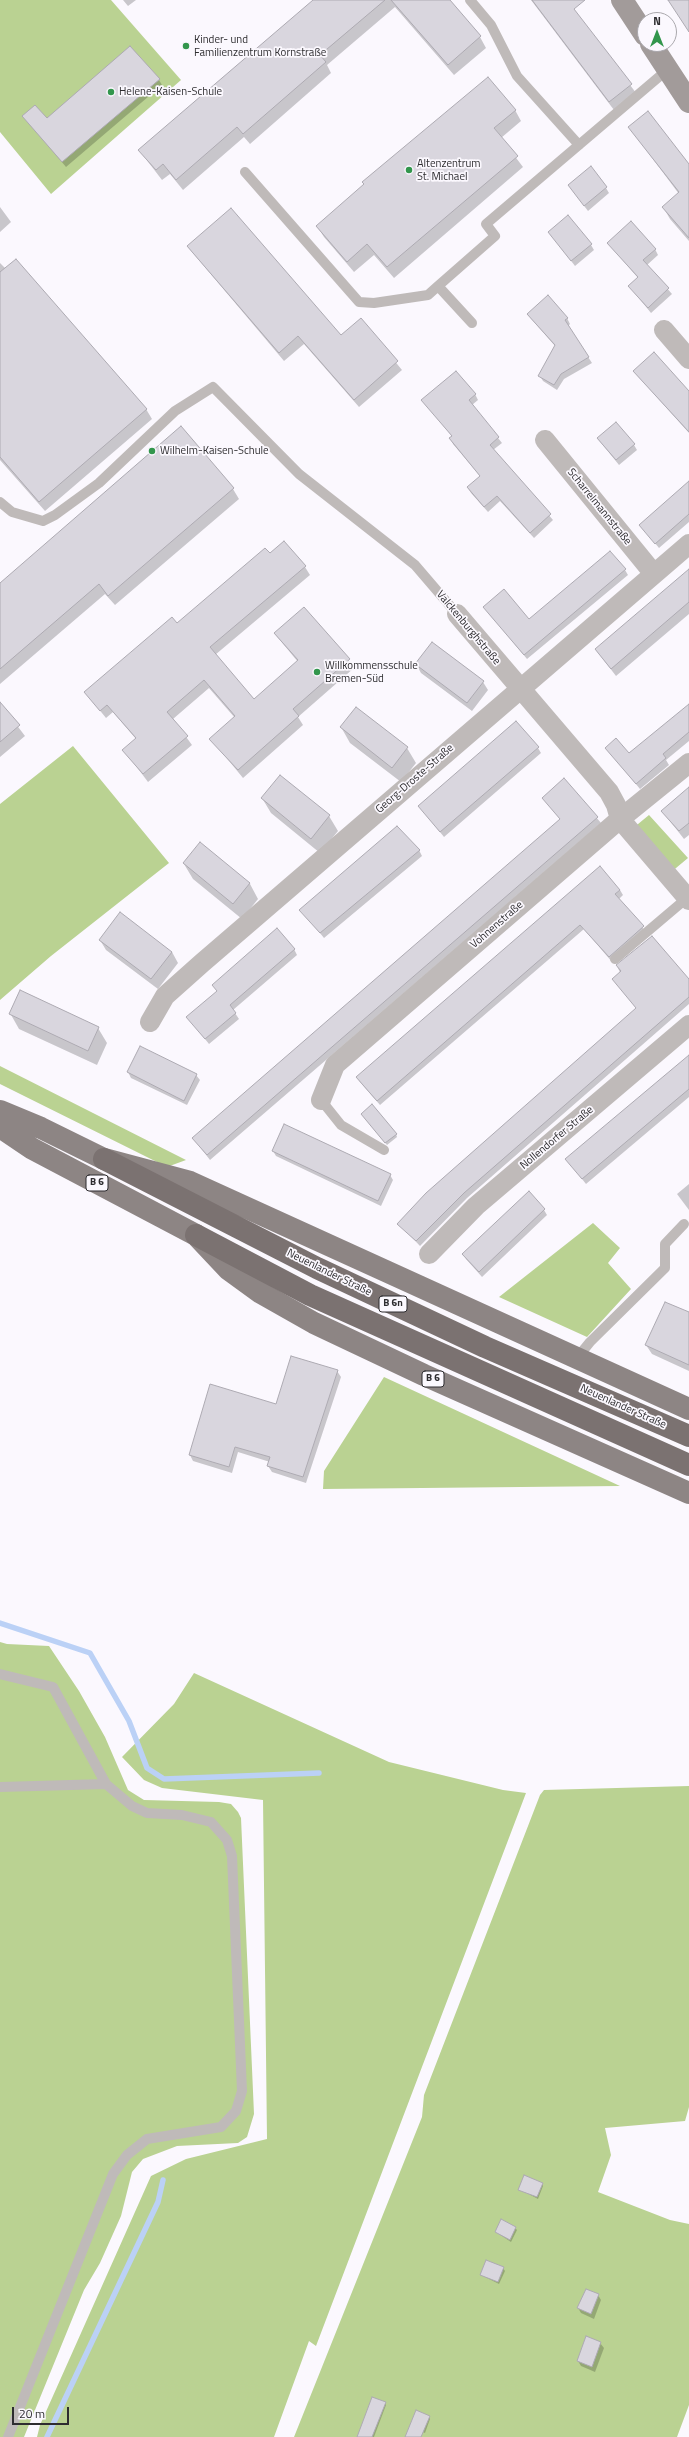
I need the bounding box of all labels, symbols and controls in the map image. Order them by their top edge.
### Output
north arrow [637,12,677,52]
text: N [653,13,661,29]
place label: Kinder- und Familienzentrum Kornstraße [194,33,326,59]
marker: Kinder- und Familienzentrum Kornstraße [181,41,191,51]
place label: Helene-Kaisen-Schule [119,85,222,99]
marker: Helene-Kaisen-Schule [106,87,116,97]
place label: Altenzentrum St. Michael [417,157,481,183]
marker: Altenzentrum St. Michael [404,165,414,175]
place label: Wilhelm-Kaisen-Schule [160,444,269,458]
marker: Wilhelm-Kaisen-Schule [147,446,157,456]
street label: Scharrelmannstraße [564,466,634,548]
street label: Valckenburghstraße [433,588,503,668]
place label: Willkommensschule Bremen-Süd [325,659,418,685]
marker: Willkommensschule Bremen-Süd [312,667,322,677]
street label: Georg-Droste-Straße [373,742,457,816]
street label: Vohnenstraße [468,899,526,951]
street label: Nollendorfer Straße [518,1104,596,1172]
road number: B 6 [86,1175,108,1191]
street label: Neuenlander Straße [284,1247,374,1299]
road number: B 6n [379,1296,407,1312]
road number: B 6 [422,1371,444,1387]
street label: Neuenlander Straße [578,1382,668,1432]
scale bar [14,2399,71,2425]
text: 20 m [19,2404,45,2423]

